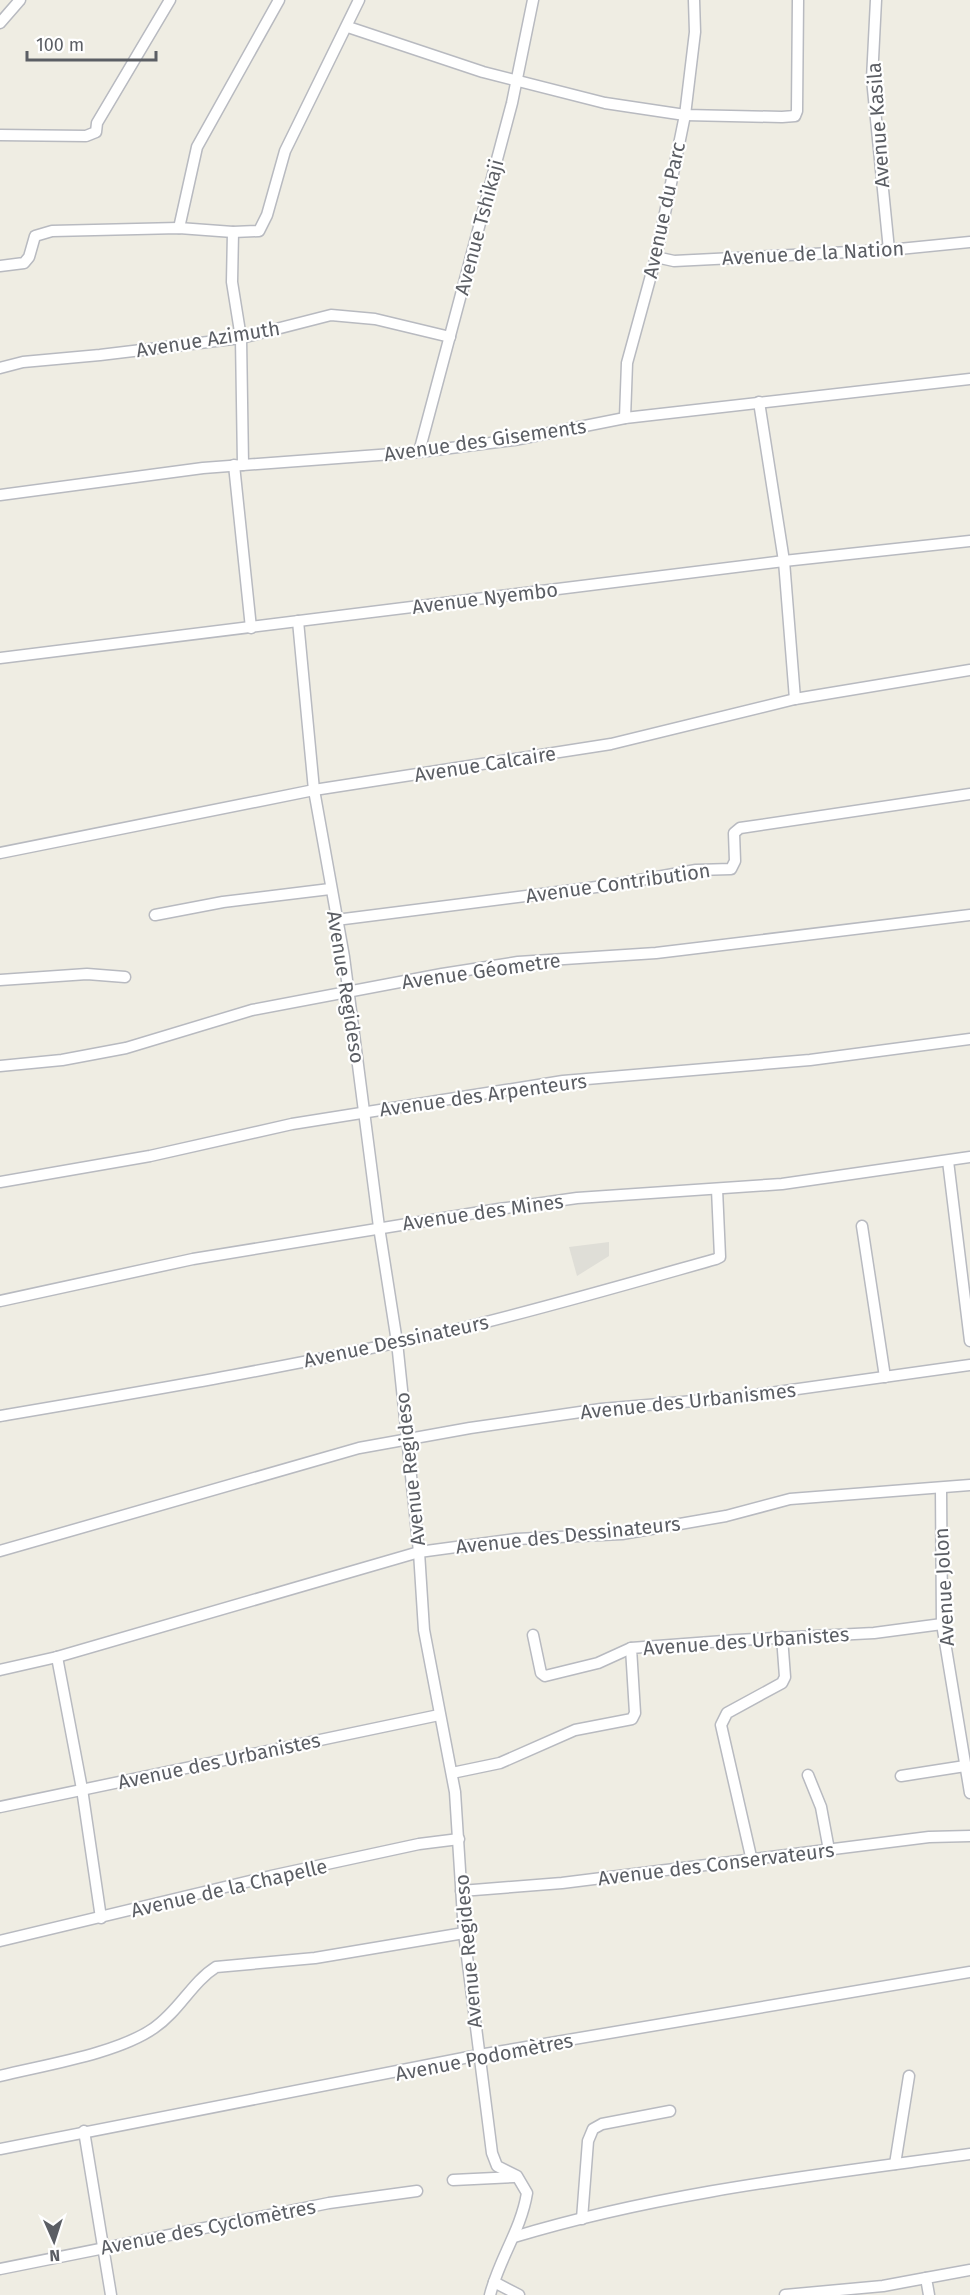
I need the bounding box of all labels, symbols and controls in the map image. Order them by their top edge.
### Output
scale bar [27,24,156,62]
text: 100 m [36,34,84,56]
street label: Avenue Kasila [862,62,894,188]
street label: Avenue du Parc [638,140,690,280]
street label: Avenue Tshikaji [449,156,509,298]
street label: Avenue de la Nation [721,236,905,270]
street label: Avenue Azimuth [134,316,282,362]
street label: Avenue des Gisements [382,414,588,466]
street label: Avenue Nyembo [411,577,559,619]
street label: Avenue Calcaire [412,741,558,787]
street label: Avenue Contribution [524,858,712,908]
street label: Avenue Regideso [322,909,370,1065]
street label: Avenue Géometre [400,948,562,994]
street label: Avenue des Arpenteurs [378,1069,588,1121]
street label: Avenue des Mines [401,1189,565,1235]
street label: Avenue Dessinateurs [301,1310,491,1372]
street label: Avenue des Urbanismes [579,1378,797,1424]
street label: Avenue Regideso [390,1391,430,1547]
street label: Avenue des Dessinateurs [454,1511,682,1559]
street label: Avenue Jolon [929,1527,959,1647]
street label: Avenue des Urbanistes [642,1622,850,1660]
street label: Avenue des Urbanistes [115,1728,323,1794]
street label: Avenue des Conservateurs [596,1838,836,1890]
street label: Avenue de la Chapelle [129,1854,329,1922]
street label: Avenue Regideso [449,1873,487,2029]
street label: Avenue Podomètres [393,2028,575,2086]
street label: Avenue des Cyclomètres [98,2194,318,2260]
north arrow [24,2211,84,2271]
text: N [49,2246,61,2265]

